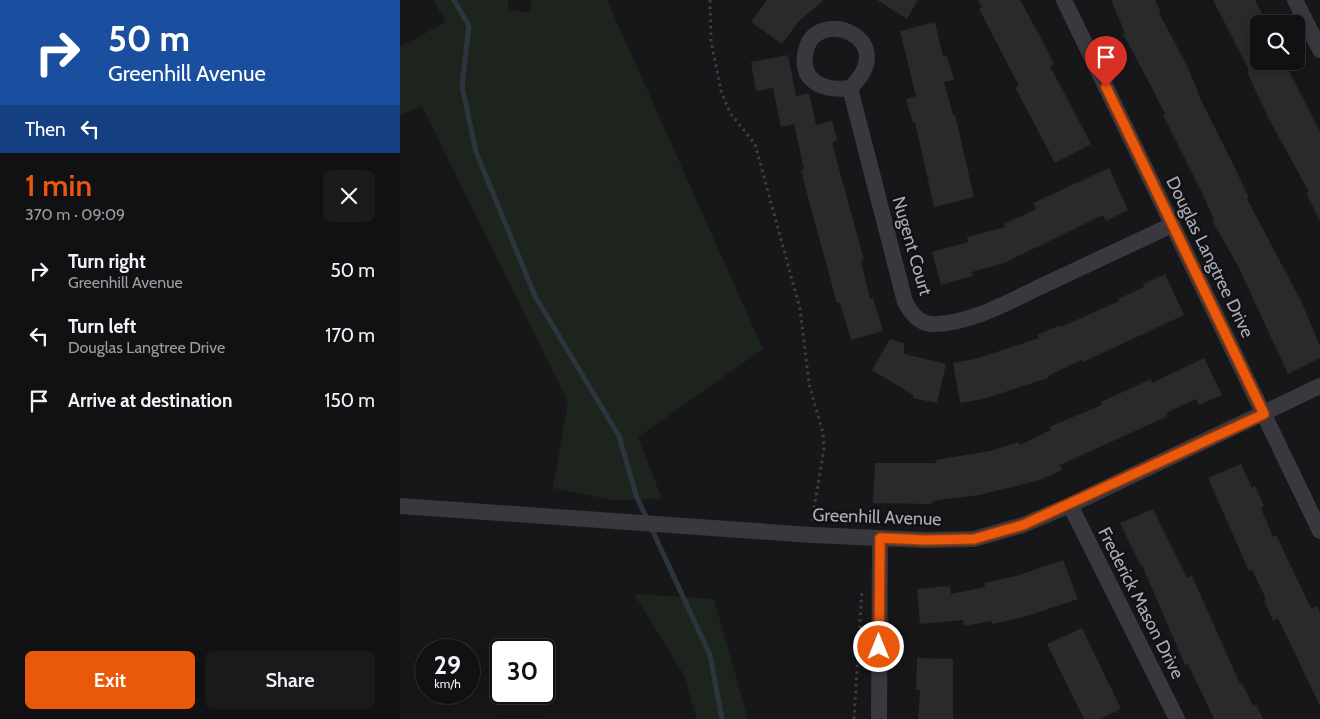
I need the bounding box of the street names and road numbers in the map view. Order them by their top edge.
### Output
street label: Douglas Langtree Drive [1161,173,1259,341]
street label: Nugent Court [887,194,937,298]
street label: Greenhill Avenue [812,504,942,530]
street label: Frederick Mason Drive [1093,523,1189,683]

